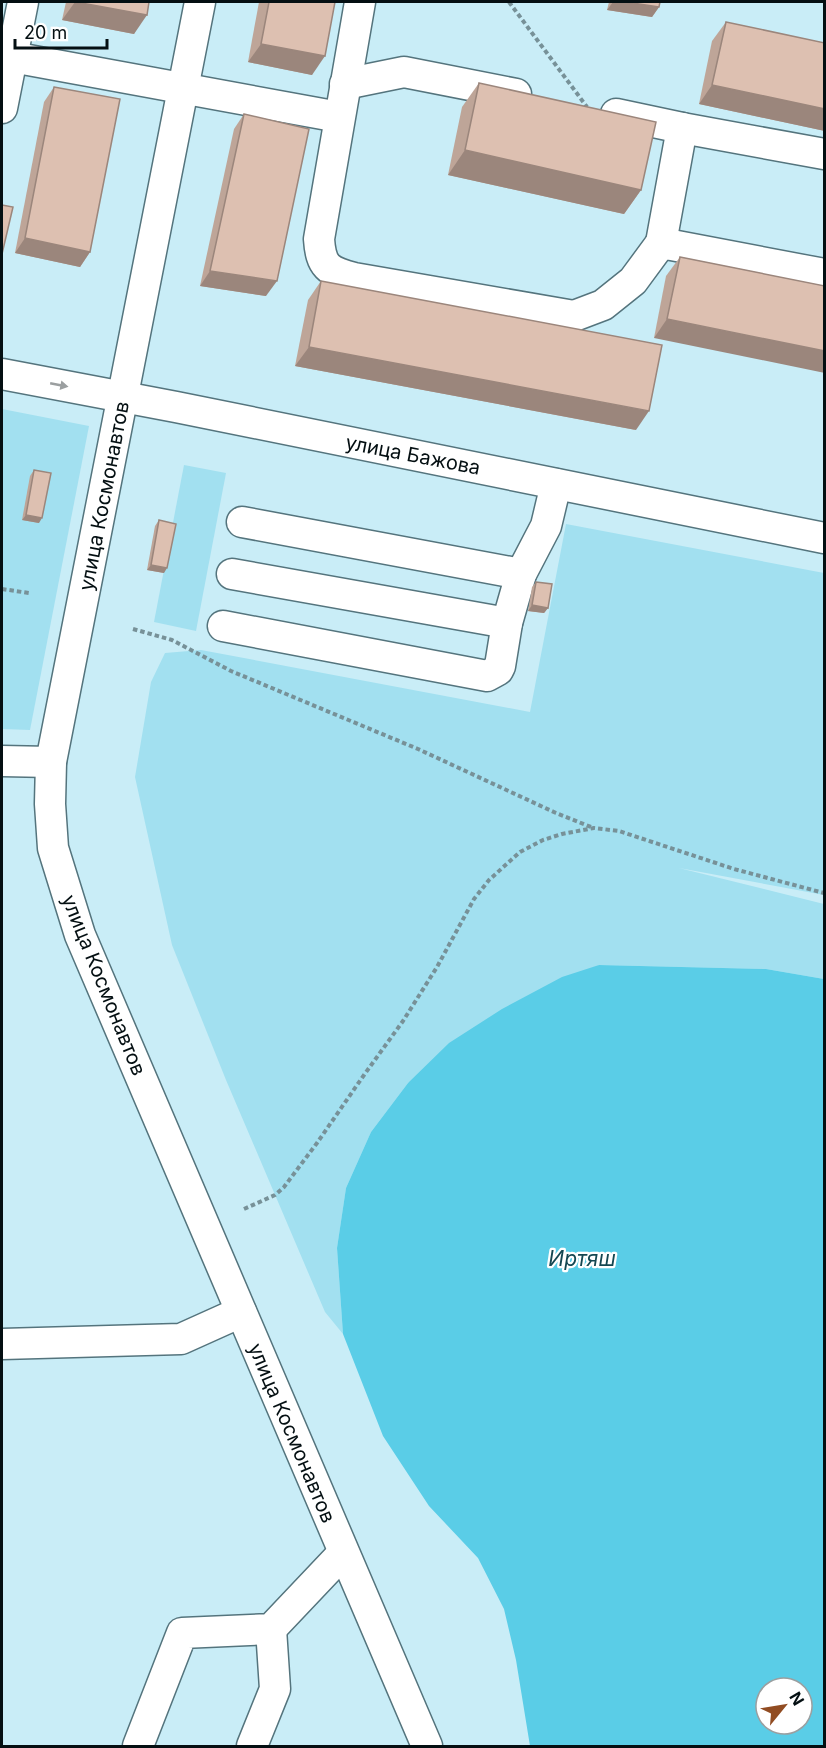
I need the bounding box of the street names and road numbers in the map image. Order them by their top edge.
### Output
street label: улица Космонавтов [74,399,134,593]
street label: улица Бажова [344,430,482,480]
street label: улица Космонавтов [57,891,151,1079]
street label: улица Космонавтов [243,1340,341,1526]

